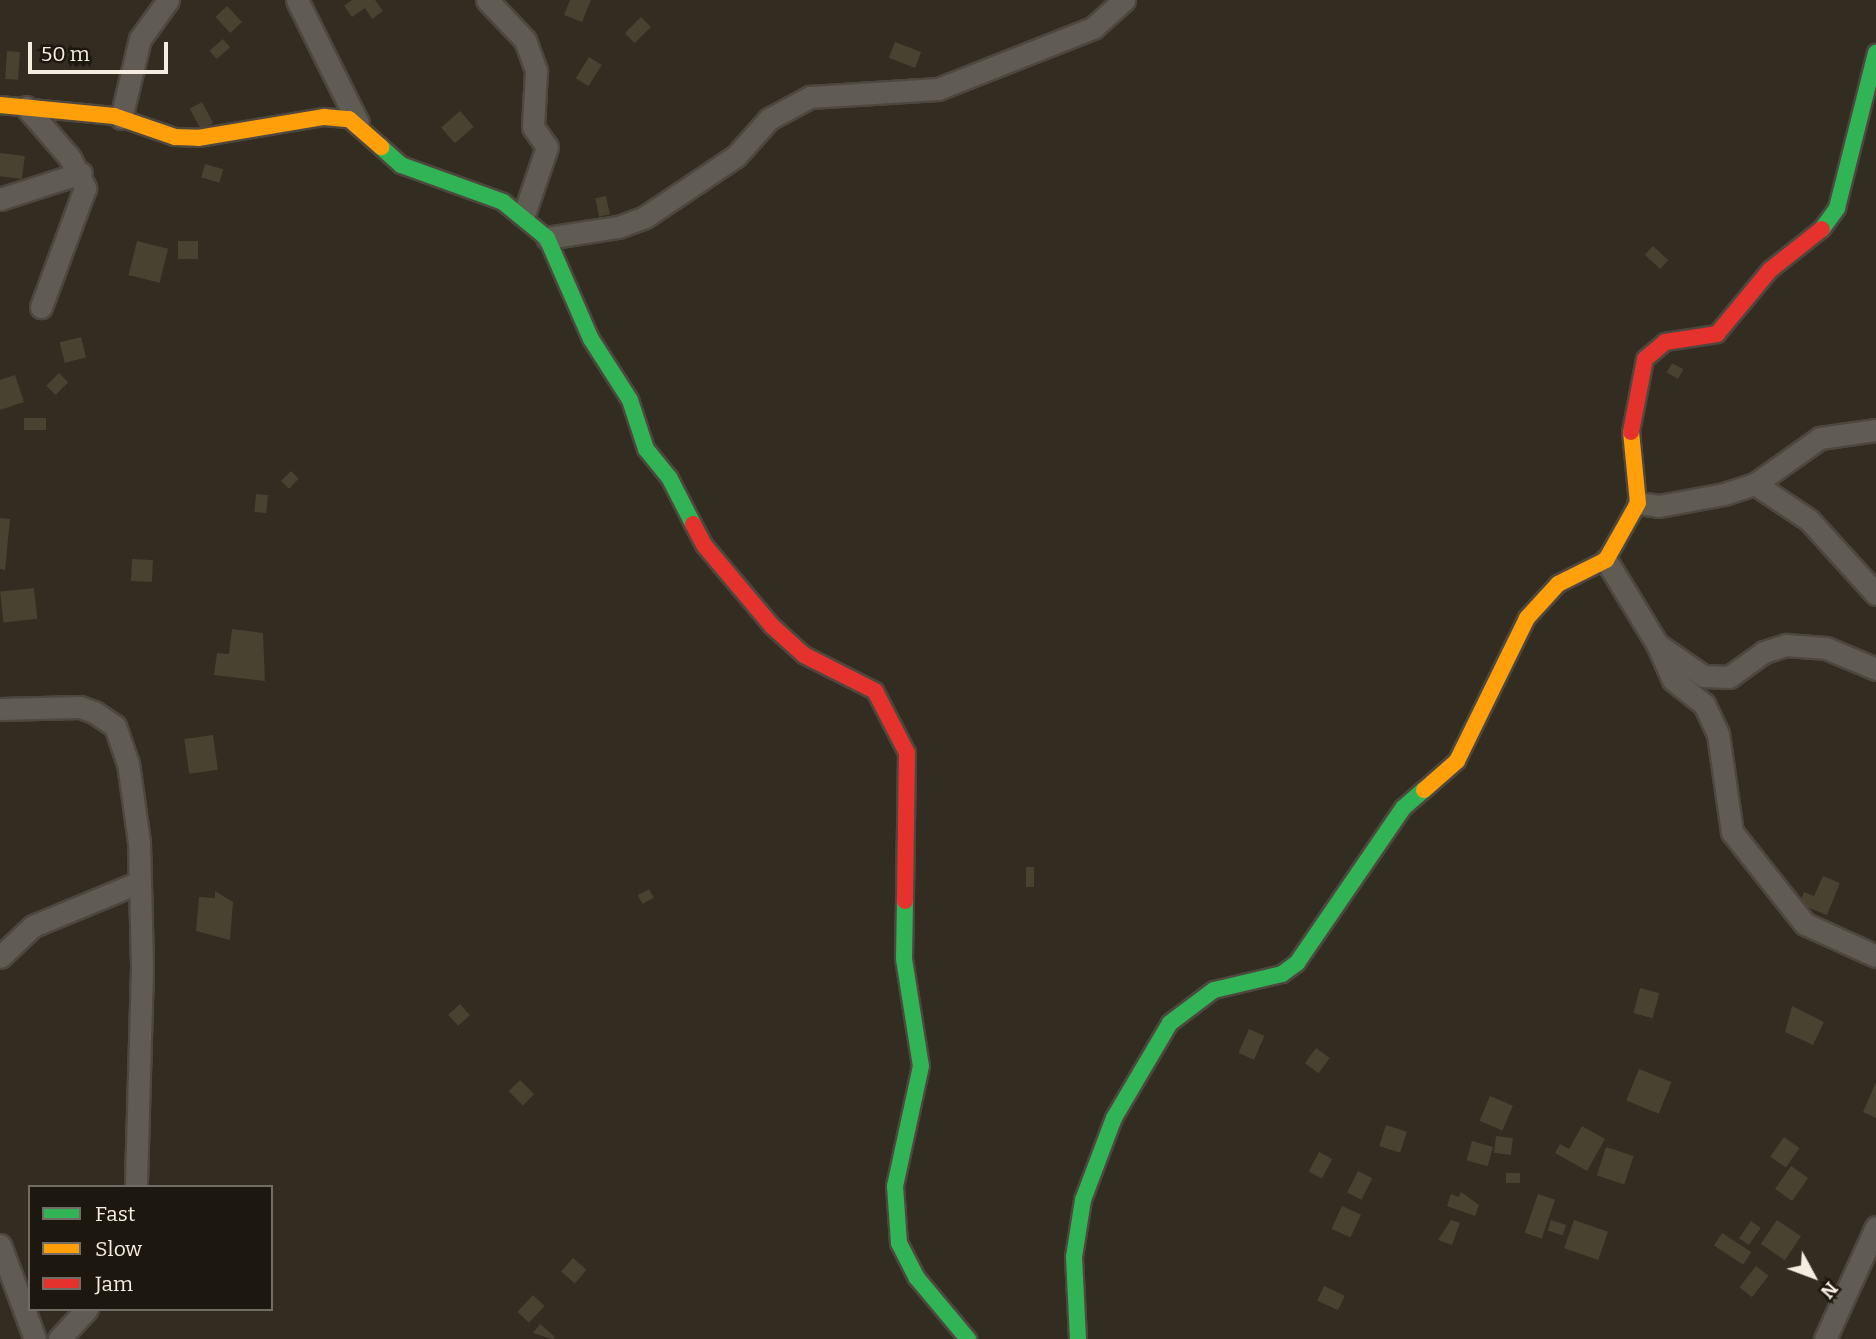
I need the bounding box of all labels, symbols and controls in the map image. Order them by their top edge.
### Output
scale bar [32,28,172,72]
text: 50 m [41,41,90,67]
legend [28,1185,273,1311]
text: Fast [95,1201,135,1227]
text: Slow [95,1236,142,1262]
north arrow [1778,1241,1848,1311]
text: Jam [95,1271,133,1297]
text: N [1816,1277,1843,1303]

